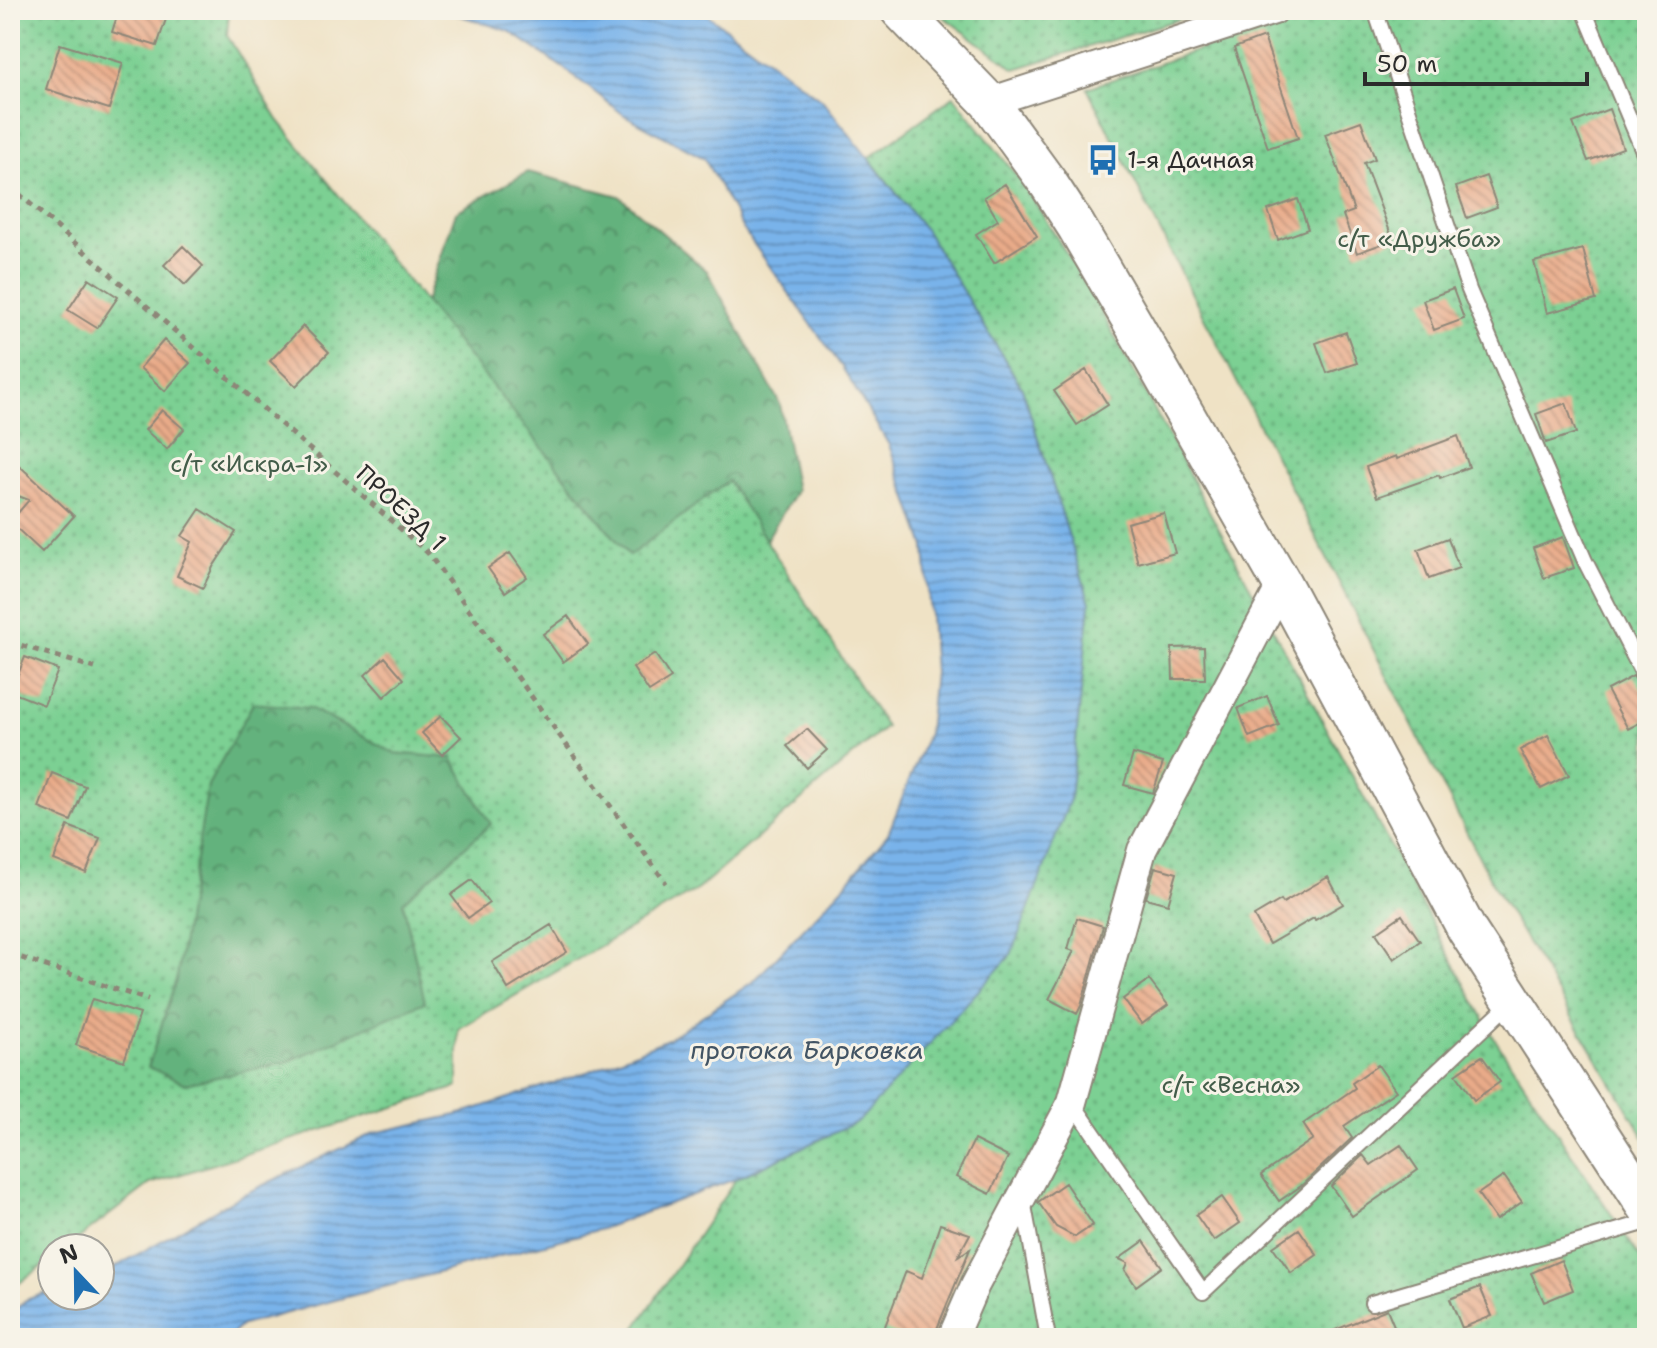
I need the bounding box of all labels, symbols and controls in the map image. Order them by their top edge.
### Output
scale bar [1365,36,1587,86]
text: 50 m [1377,48,1437,80]
bus stop icon: 1-я Дачная [1086,143,1120,177]
place label: 1-я Дачная [1127,144,1255,176]
park label: с/т «Дружба» [1337,223,1501,255]
park label: с/т «Искра-1» [170,448,328,480]
street label: ПРОЕЗД 1 [349,458,453,558]
water label: протока Барковка [690,1032,924,1067]
park label: с/т «Весна» [1162,1069,1300,1101]
north arrow [36,1232,116,1312]
text: N [55,1237,82,1271]

